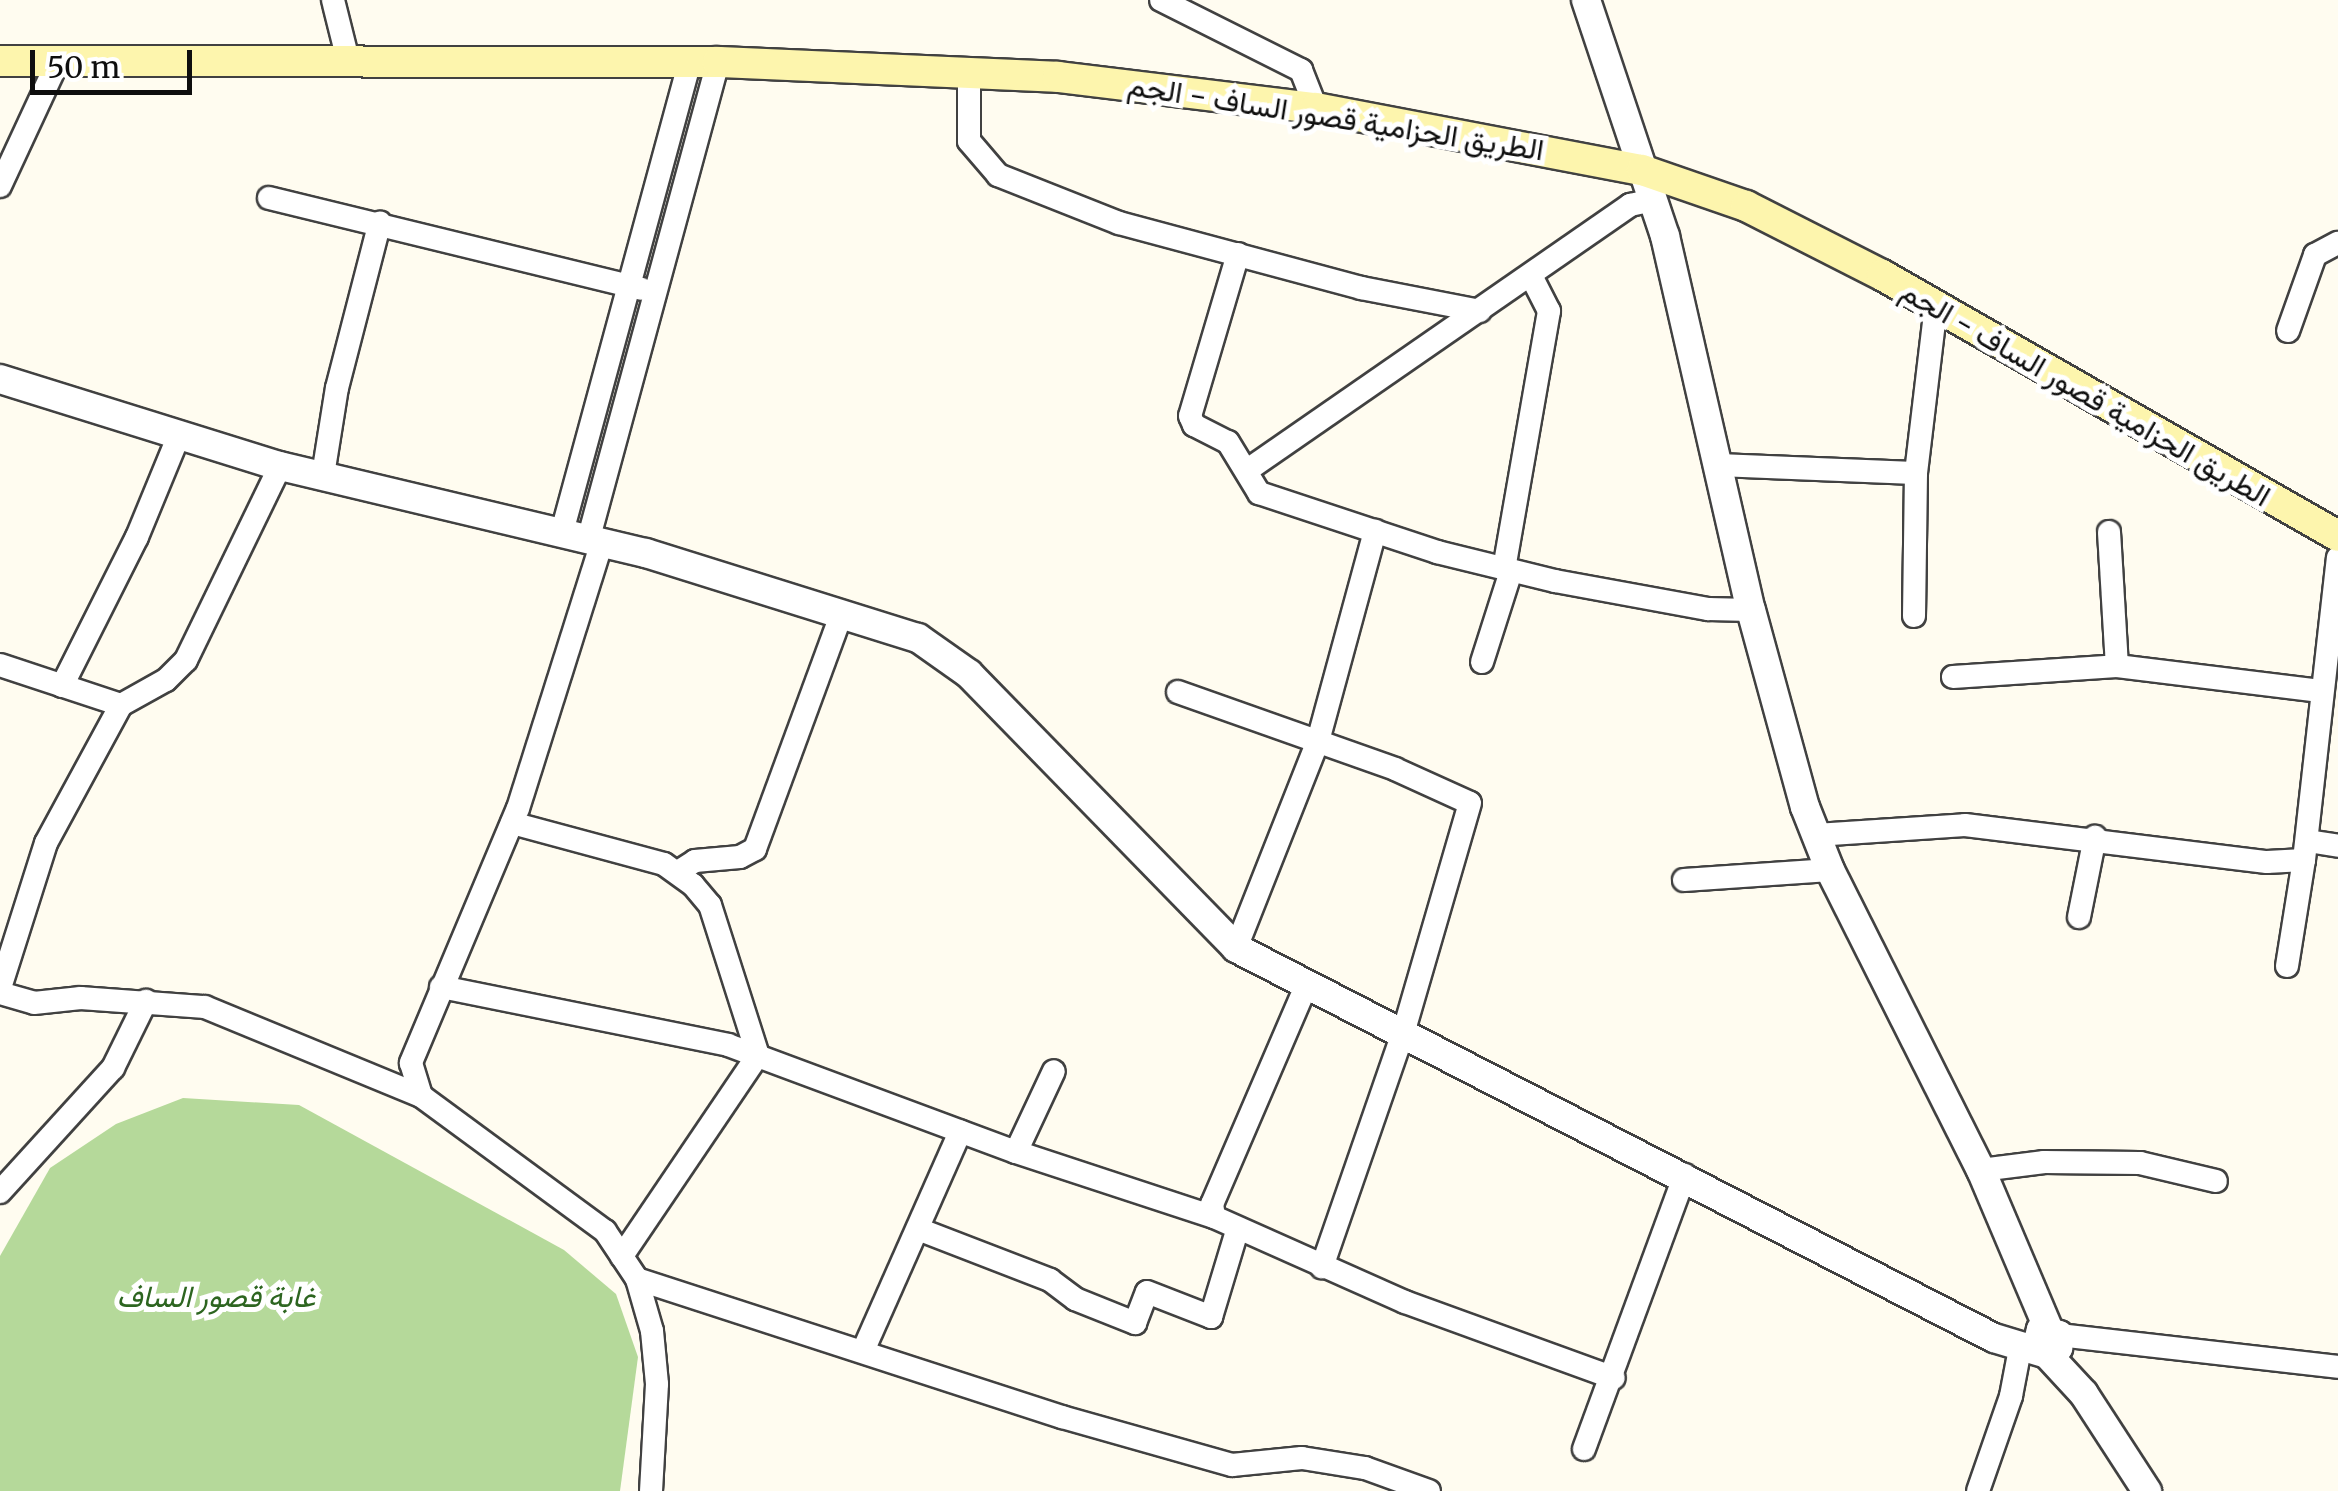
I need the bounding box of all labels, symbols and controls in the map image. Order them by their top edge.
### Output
scale bar [35,30,198,92]
text: 50 m [47,48,120,86]
street label: الطريق الحزامية قصور الساف - الجم [1125,66,1547,168]
street label: الطريق الحزامية قصور الساف - الجم [1895,272,2277,514]
park label: غابة قصور الساف [116,1278,316,1314]

